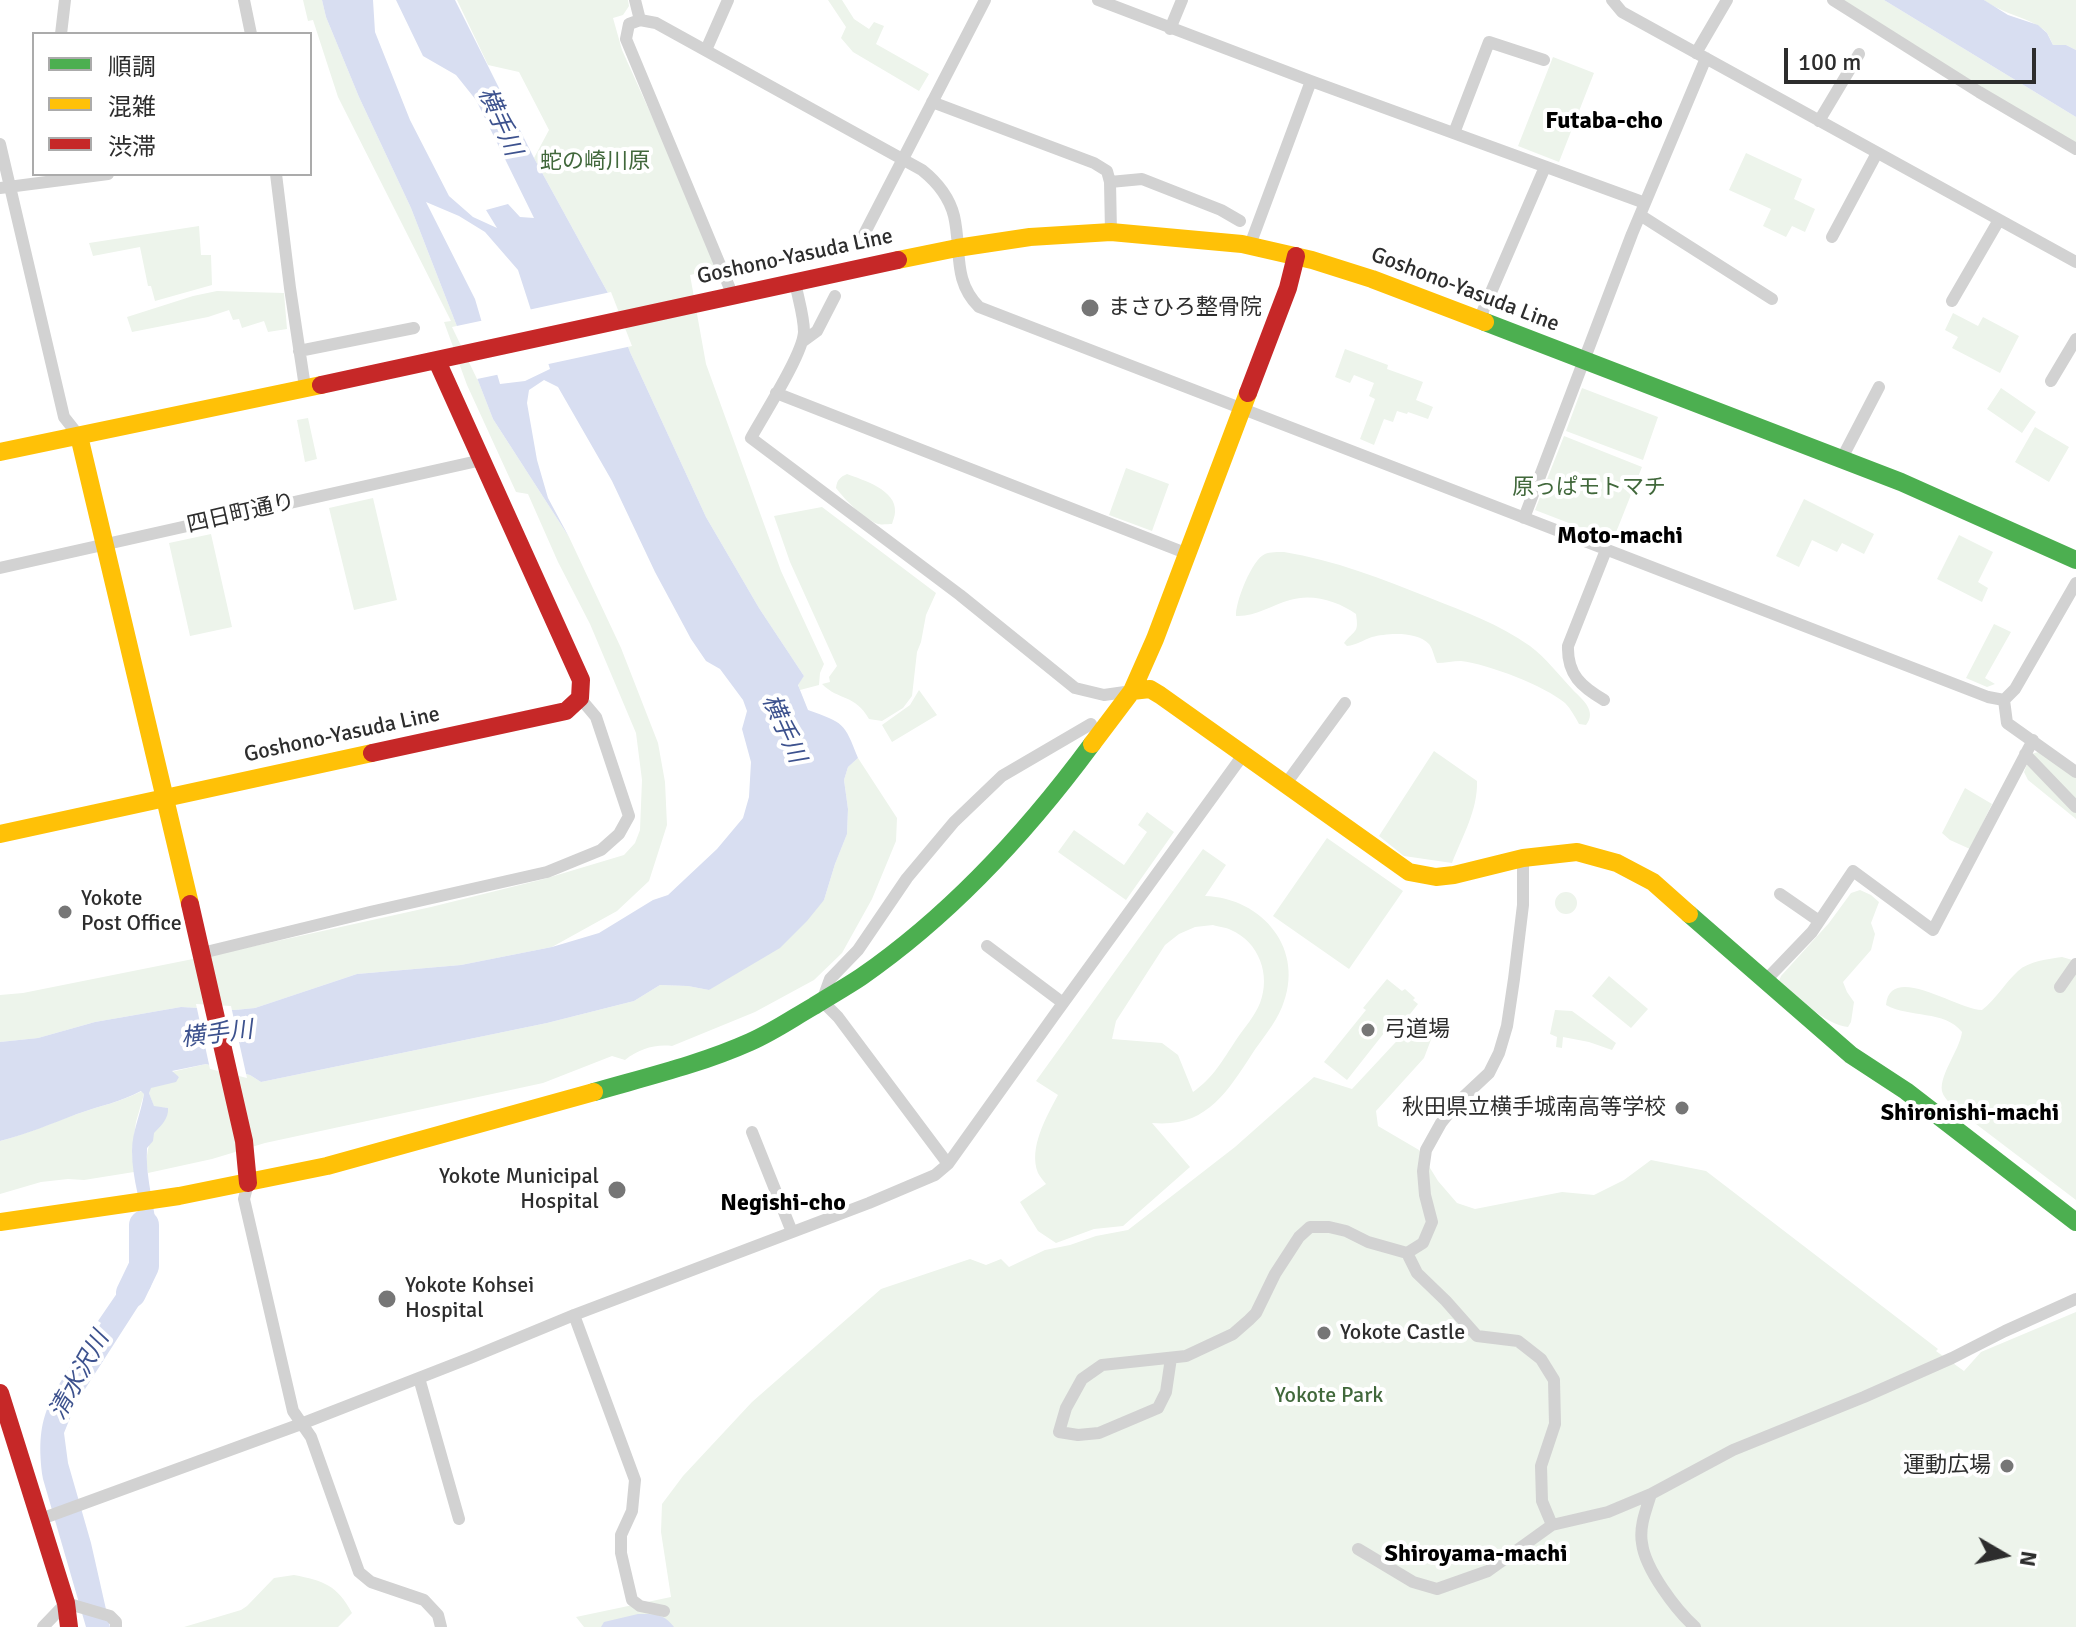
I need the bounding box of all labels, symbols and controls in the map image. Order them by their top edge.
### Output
legend [32,32,312,176]
scale bar [1788,32,2040,82]
text: 100 m [1798,47,1861,77]
text: 順調 [108,52,156,82]
water label: 横手川 [471,83,527,161]
text: 混雑 [108,92,156,122]
district label: Futaba-cho [1545,108,1663,136]
text: 渋滞 [108,132,156,162]
park label: 蛇の崎川原 [540,149,650,175]
street label: Goshono-Yasuda Line [695,223,895,291]
street label: Goshono-Yasuda Line [1367,242,1563,338]
place label: まさひろ整骨院 [1108,295,1262,321]
marker: まさひろ整骨院 [1079,297,1101,319]
park label: 原っぱモトマチ [1512,475,1666,501]
street label: 四日町通り [184,489,298,539]
district label: Moto-machi [1557,523,1683,551]
water label: 横手川 [755,690,811,768]
street label: Goshono-Yasuda Line [242,701,442,769]
place label: Yokote Post Office [81,886,182,938]
marker: Yokote Post Office [56,903,74,921]
water label: 横手川 [180,1016,254,1054]
place label: 弓道場 [1384,1017,1450,1043]
marker: 弓道場 [1359,1021,1377,1039]
place label: 秋田県立横手城南高等学校 [1402,1095,1666,1121]
marker: 秋田県立横手城南高等学校 [1673,1099,1691,1117]
district label: Shironishi-machi [1881,1100,2059,1128]
place label: Yokote Municipal Hospital [439,1164,599,1216]
marker: Yokote Municipal Hospital [606,1179,628,1201]
district label: Negishi-cho [720,1190,846,1218]
place label: Yokote Kohsei Hospital [405,1273,534,1324]
marker: Yokote Kohsei Hospital [376,1288,398,1310]
place label: Yokote Castle [1340,1320,1465,1346]
marker: Yokote Castle [1315,1324,1333,1342]
water label: 清水沢川 [44,1327,116,1425]
park label: Yokote Park [1275,1383,1383,1409]
place label: 運動広場 [1903,1453,1991,1479]
marker: 運動広場 [1998,1457,2016,1475]
north arrow [1964,1515,2044,1595]
district label: Shiroyama-machi [1385,1541,1567,1569]
text: N [2014,1549,2043,1569]

